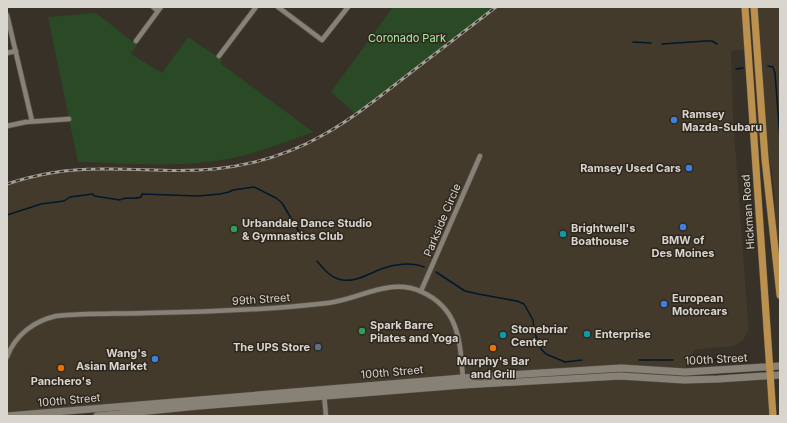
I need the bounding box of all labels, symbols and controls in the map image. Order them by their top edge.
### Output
park label: Coronado Park [368,31,446,45]
place label: Ramsey Mazda-Subaru [682,107,762,134]
marker: Ramsey Mazda-Subaru [669,115,679,125]
place label: Ramsey Used Cars [580,161,681,175]
marker: Ramsey Used Cars [684,163,694,173]
street label: Hickman Road [738,174,758,250]
street label: Parkside Circle [420,181,464,259]
place label: Urbandale Dance Studio & Gymnastics Club [242,216,372,243]
place label: Brightwell's Boathouse [571,221,635,248]
marker: BMW of Des Moines [678,222,688,232]
marker: Urbandale Dance Studio & Gymnastics Club [229,224,239,234]
marker: Brightwell's Boathouse [558,229,568,239]
place label: BMW of Des Moines [652,233,714,260]
street label: 99th Street [232,290,291,308]
place label: European Motorcars [672,291,727,318]
marker: European Motorcars [659,299,669,309]
place label: Spark Barre Pilates and Yoga [370,318,458,345]
place label: Stonebriar Center [511,322,568,349]
marker: Spark Barre Pilates and Yoga [357,326,367,336]
place label: Enterprise [595,327,651,341]
marker: Enterprise [582,329,592,339]
marker: Stonebriar Center [498,330,508,340]
place label: The UPS Store [233,340,310,354]
marker: The UPS Store [313,342,323,352]
marker: Murphy's Bar and Grill [488,343,498,353]
place label: Wang's Asian Market [76,346,147,373]
street label: 100th Street [684,350,748,368]
marker: Wang's Asian Market [150,354,160,364]
place label: Murphy's Bar and Grill [457,354,530,381]
street label: 100th Street [360,362,424,382]
marker: Panchero's [56,363,66,373]
place label: Panchero's [31,374,91,388]
street label: 100th Street [37,390,101,410]

